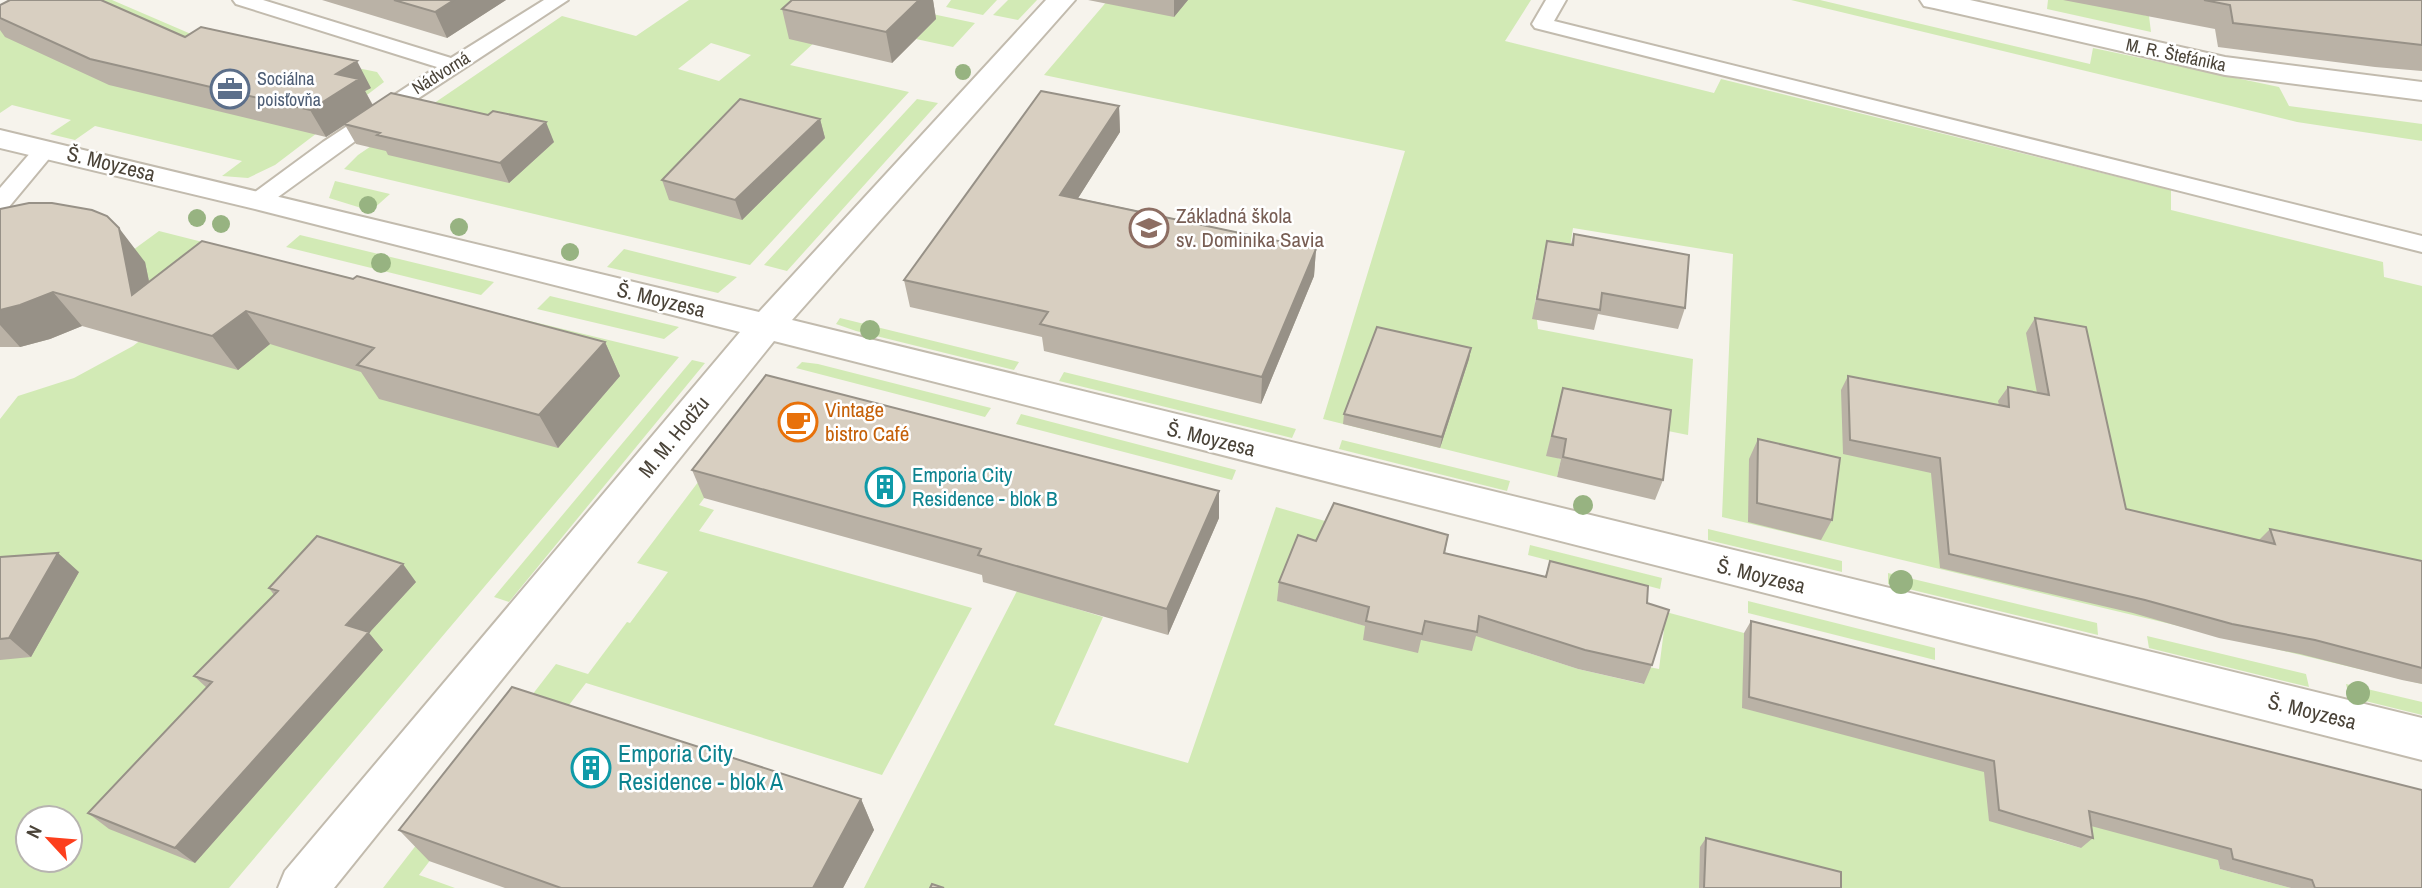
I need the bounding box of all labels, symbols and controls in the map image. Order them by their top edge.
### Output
street label: M. R. Štefánika [2124,32,2228,77]
street label: Nádvorná [407,45,474,100]
place label: Sociálna poisťovňa [257,66,321,112]
office icon: Sociálna poisťovňa [209,68,251,110]
street label: Š. Moyzesa [64,139,159,189]
place label: Základná škola sv. Dominika Savia [1176,201,1324,254]
school or university icon: Základná škola sv. Dominika Savia [1128,207,1170,249]
street label: Š. Moyzesa [614,275,709,325]
street label: M. M. Hodžu [632,390,716,484]
place label: Vintage bistro Café [825,395,909,448]
cafe icon: Vintage bistro Café [777,401,819,443]
street label: Š. Moyzesa [1164,414,1259,464]
place label: Emporia City Residence - blok B [912,460,1058,513]
building icon: Emporia City Residence - blok B [864,466,906,508]
street label: Š. Moyzesa [1714,551,1809,601]
street label: Š. Moyzesa [2265,687,2360,737]
place label: Emporia City Residence - blok A [618,737,784,797]
building icon: Emporia City Residence - blok A [570,747,612,789]
north arrow [14,804,84,874]
text: N [20,821,48,842]

